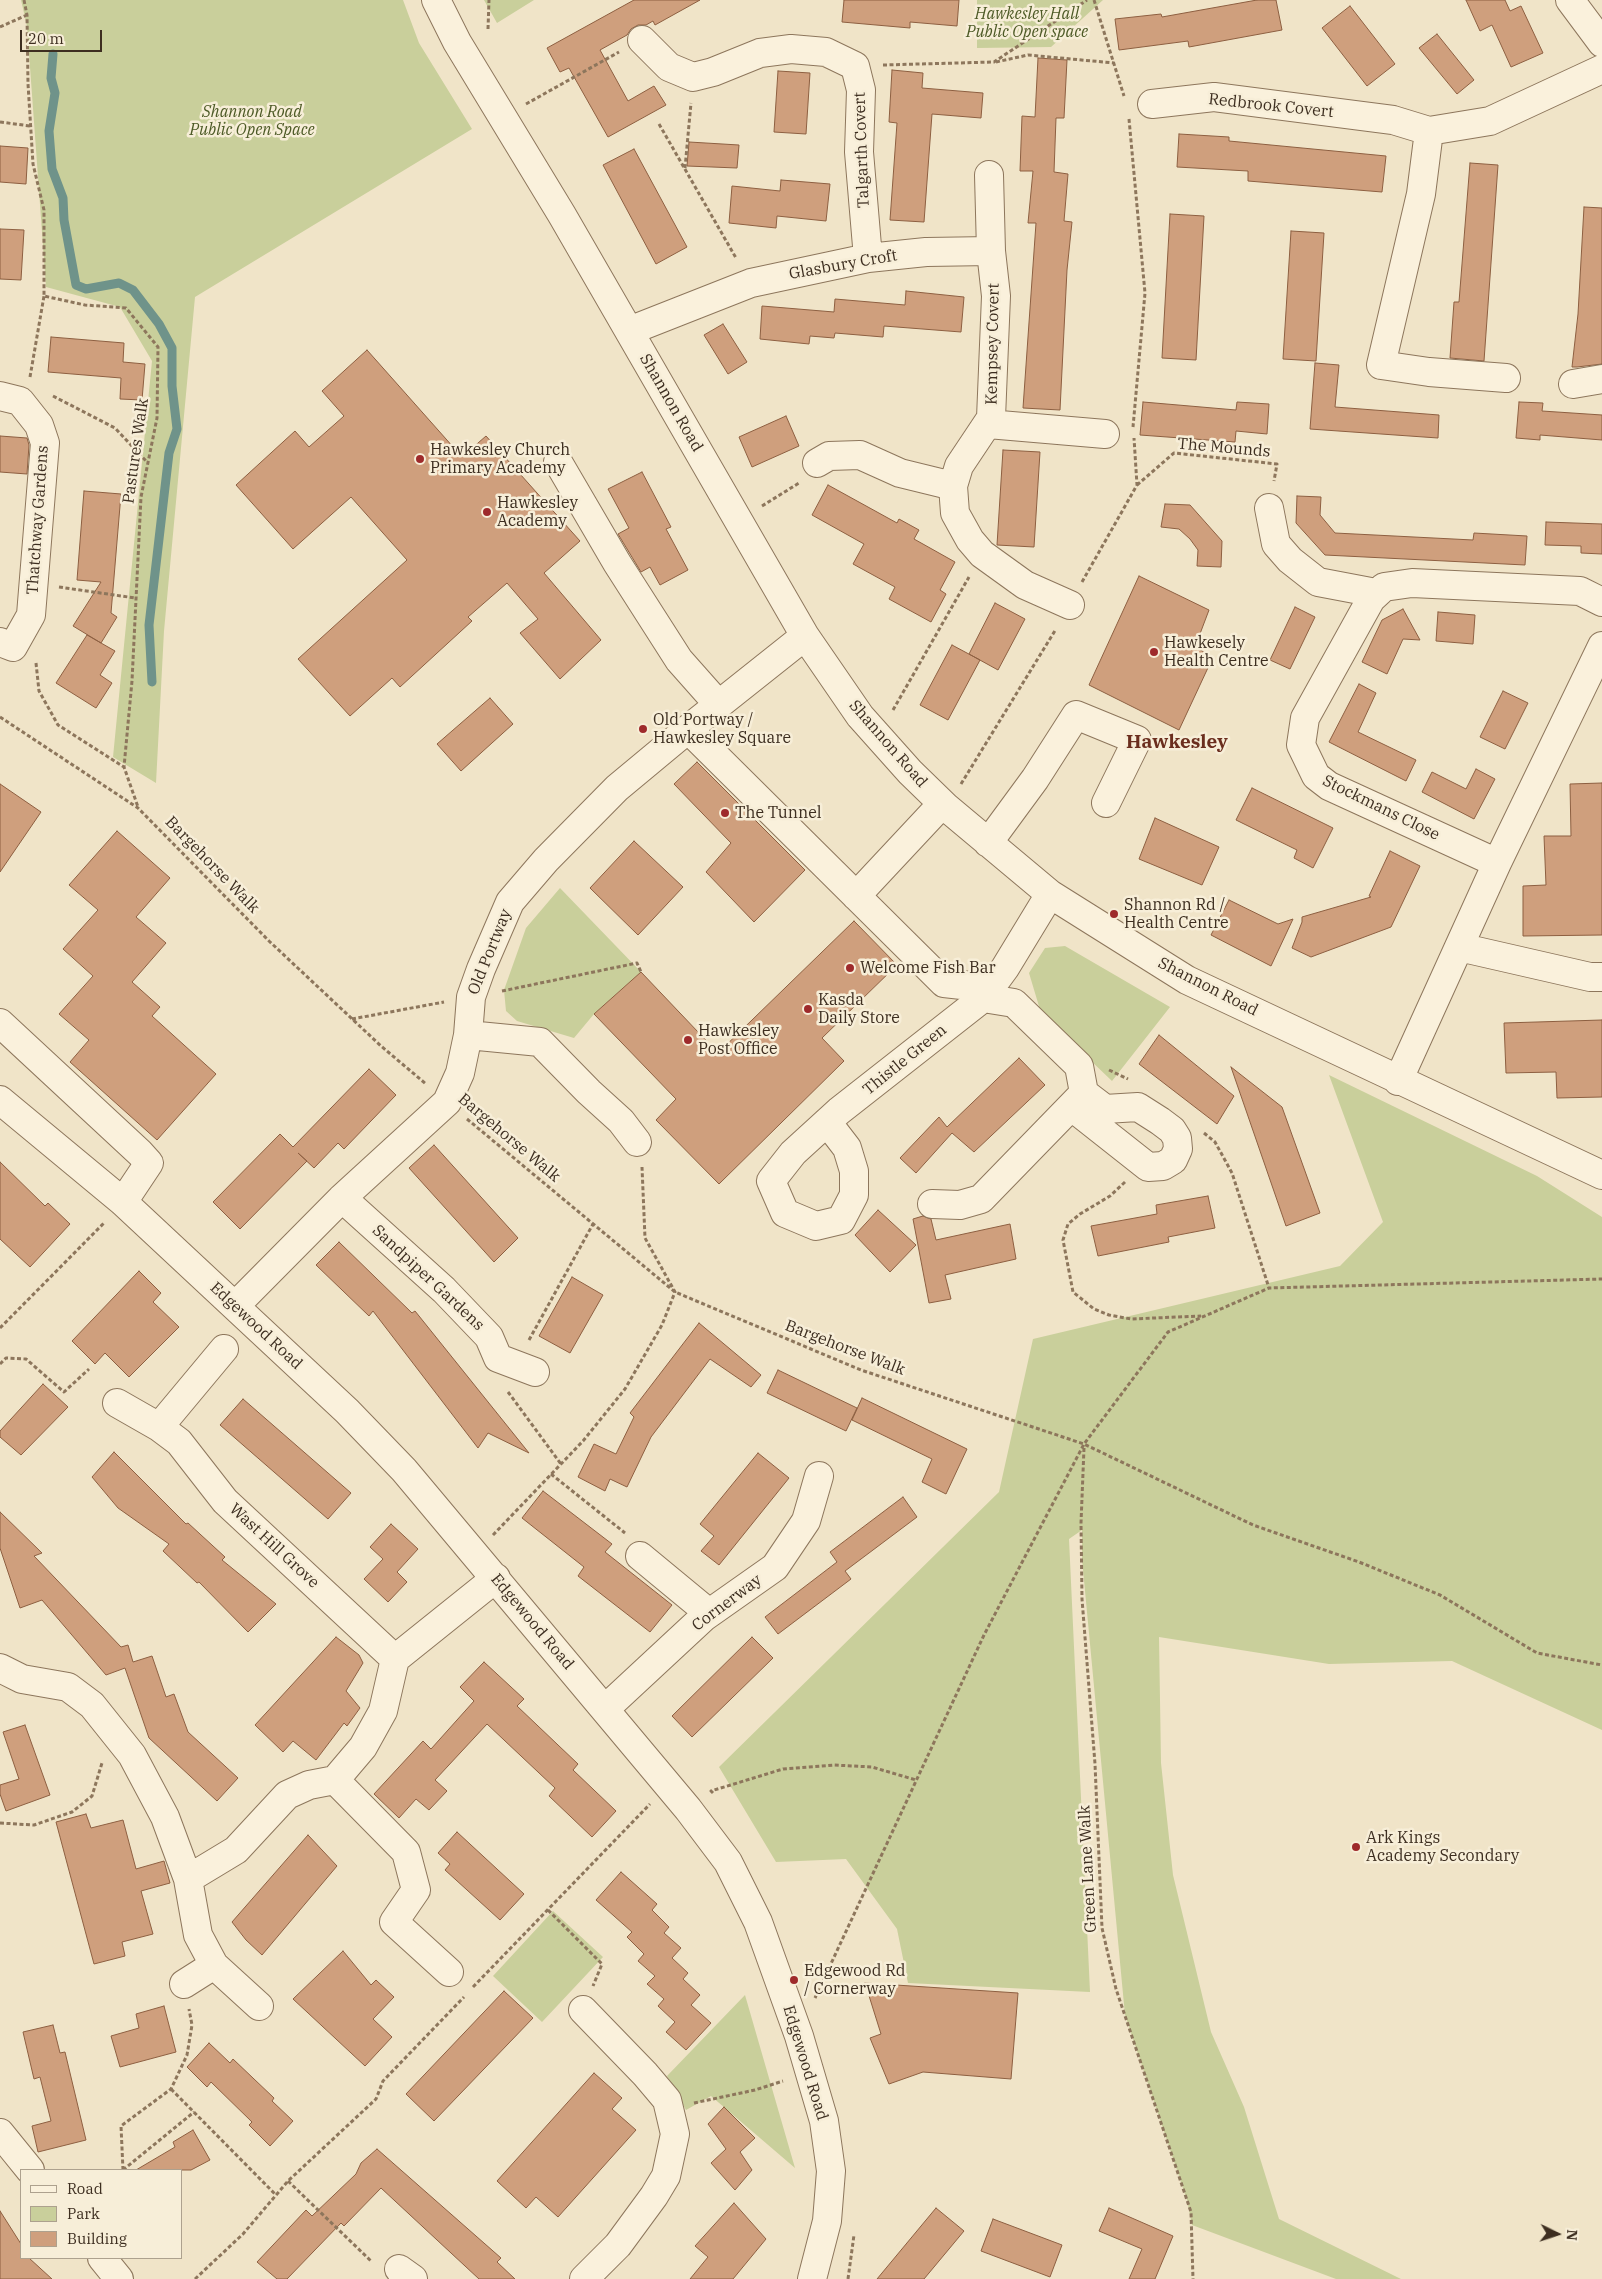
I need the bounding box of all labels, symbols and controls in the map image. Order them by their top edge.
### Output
park label: Hawkesley Hall Public Open space [966,4,1088,42]
scale bar [22,20,105,52]
text: 20 m [28,29,64,48]
street label: Redbrook Covert [1207,90,1335,122]
street label: Talgarth Covert [850,92,874,208]
park label: Shannon Road Public Open Space [189,102,315,140]
street label: Glasbury Croft [787,246,899,284]
street label: Kempsey Covert [982,283,1004,405]
street label: Shannon Road [635,351,707,455]
street label: Pastures Walk [119,397,153,505]
street label: The Mounds [1177,434,1271,462]
place label: Hawkesley Church Primary Academy [430,440,570,478]
street label: Thatchway Gardens [23,445,53,595]
marker: Hawkesley Church Primary Academy [414,453,426,465]
place label: Hawkesley Academy [497,493,578,531]
marker: Hawkesley Academy [481,506,493,518]
place label: Hawkesely Health Centre [1164,633,1269,671]
marker: Hawkesely Health Centre [1148,646,1160,658]
street label: Shannon Road [845,696,931,792]
place label: Old Portway / Hawkesley Square [653,710,791,748]
marker: Old Portway / Hawkesley Square [637,723,649,735]
district label: Hawkesley [1126,732,1228,754]
street label: Stockmans Close [1319,771,1443,845]
place label: The Tunnel [735,803,822,823]
marker: The Tunnel [719,807,731,819]
street label: Bargehorse Walk [161,813,263,917]
place label: Shannon Rd / Health Centre [1124,895,1229,933]
street label: Old Portway [464,906,516,998]
marker: Shannon Rd / Health Centre [1108,908,1120,920]
street label: Shannon Road [1155,954,1261,1020]
place label: Welcome Fish Bar [860,958,996,978]
marker: Welcome Fish Bar [844,962,856,974]
place label: Kasda Daily Store [818,990,900,1028]
marker: Kasda Daily Store [802,1003,814,1015]
street label: Thistle Green [859,1020,951,1100]
place label: Hawkesley Post Office [698,1021,779,1059]
marker: Hawkesley Post Office [682,1034,694,1046]
street label: Bargehorse Walk [454,1090,564,1186]
street label: Sandpiper Gardens [368,1221,488,1335]
street label: Edgewood Road [206,1278,306,1374]
street label: Bargehorse Walk [782,1316,908,1380]
street label: Wast Hill Grove [225,1500,323,1592]
street label: Edgewood Road [486,1570,578,1674]
street label: Cornerway [688,1571,766,1635]
street label: Green Lane Walk [1075,1805,1101,1933]
place label: Ark Kings Academy Secondary [1366,1828,1519,1866]
marker: Ark Kings Academy Secondary [1350,1841,1362,1853]
place label: Edgewood Rd / Cornerway [804,1961,905,1999]
marker: Edgewood Rd / Cornerway [788,1974,800,1986]
street label: Edgewood Road [778,2003,832,2123]
legend [20,2169,182,2259]
text: Road [67,2179,103,2198]
text: Park [67,2204,100,2223]
north arrow [1532,2209,1582,2259]
text: Building [67,2229,127,2248]
text: N [1563,2229,1581,2241]

